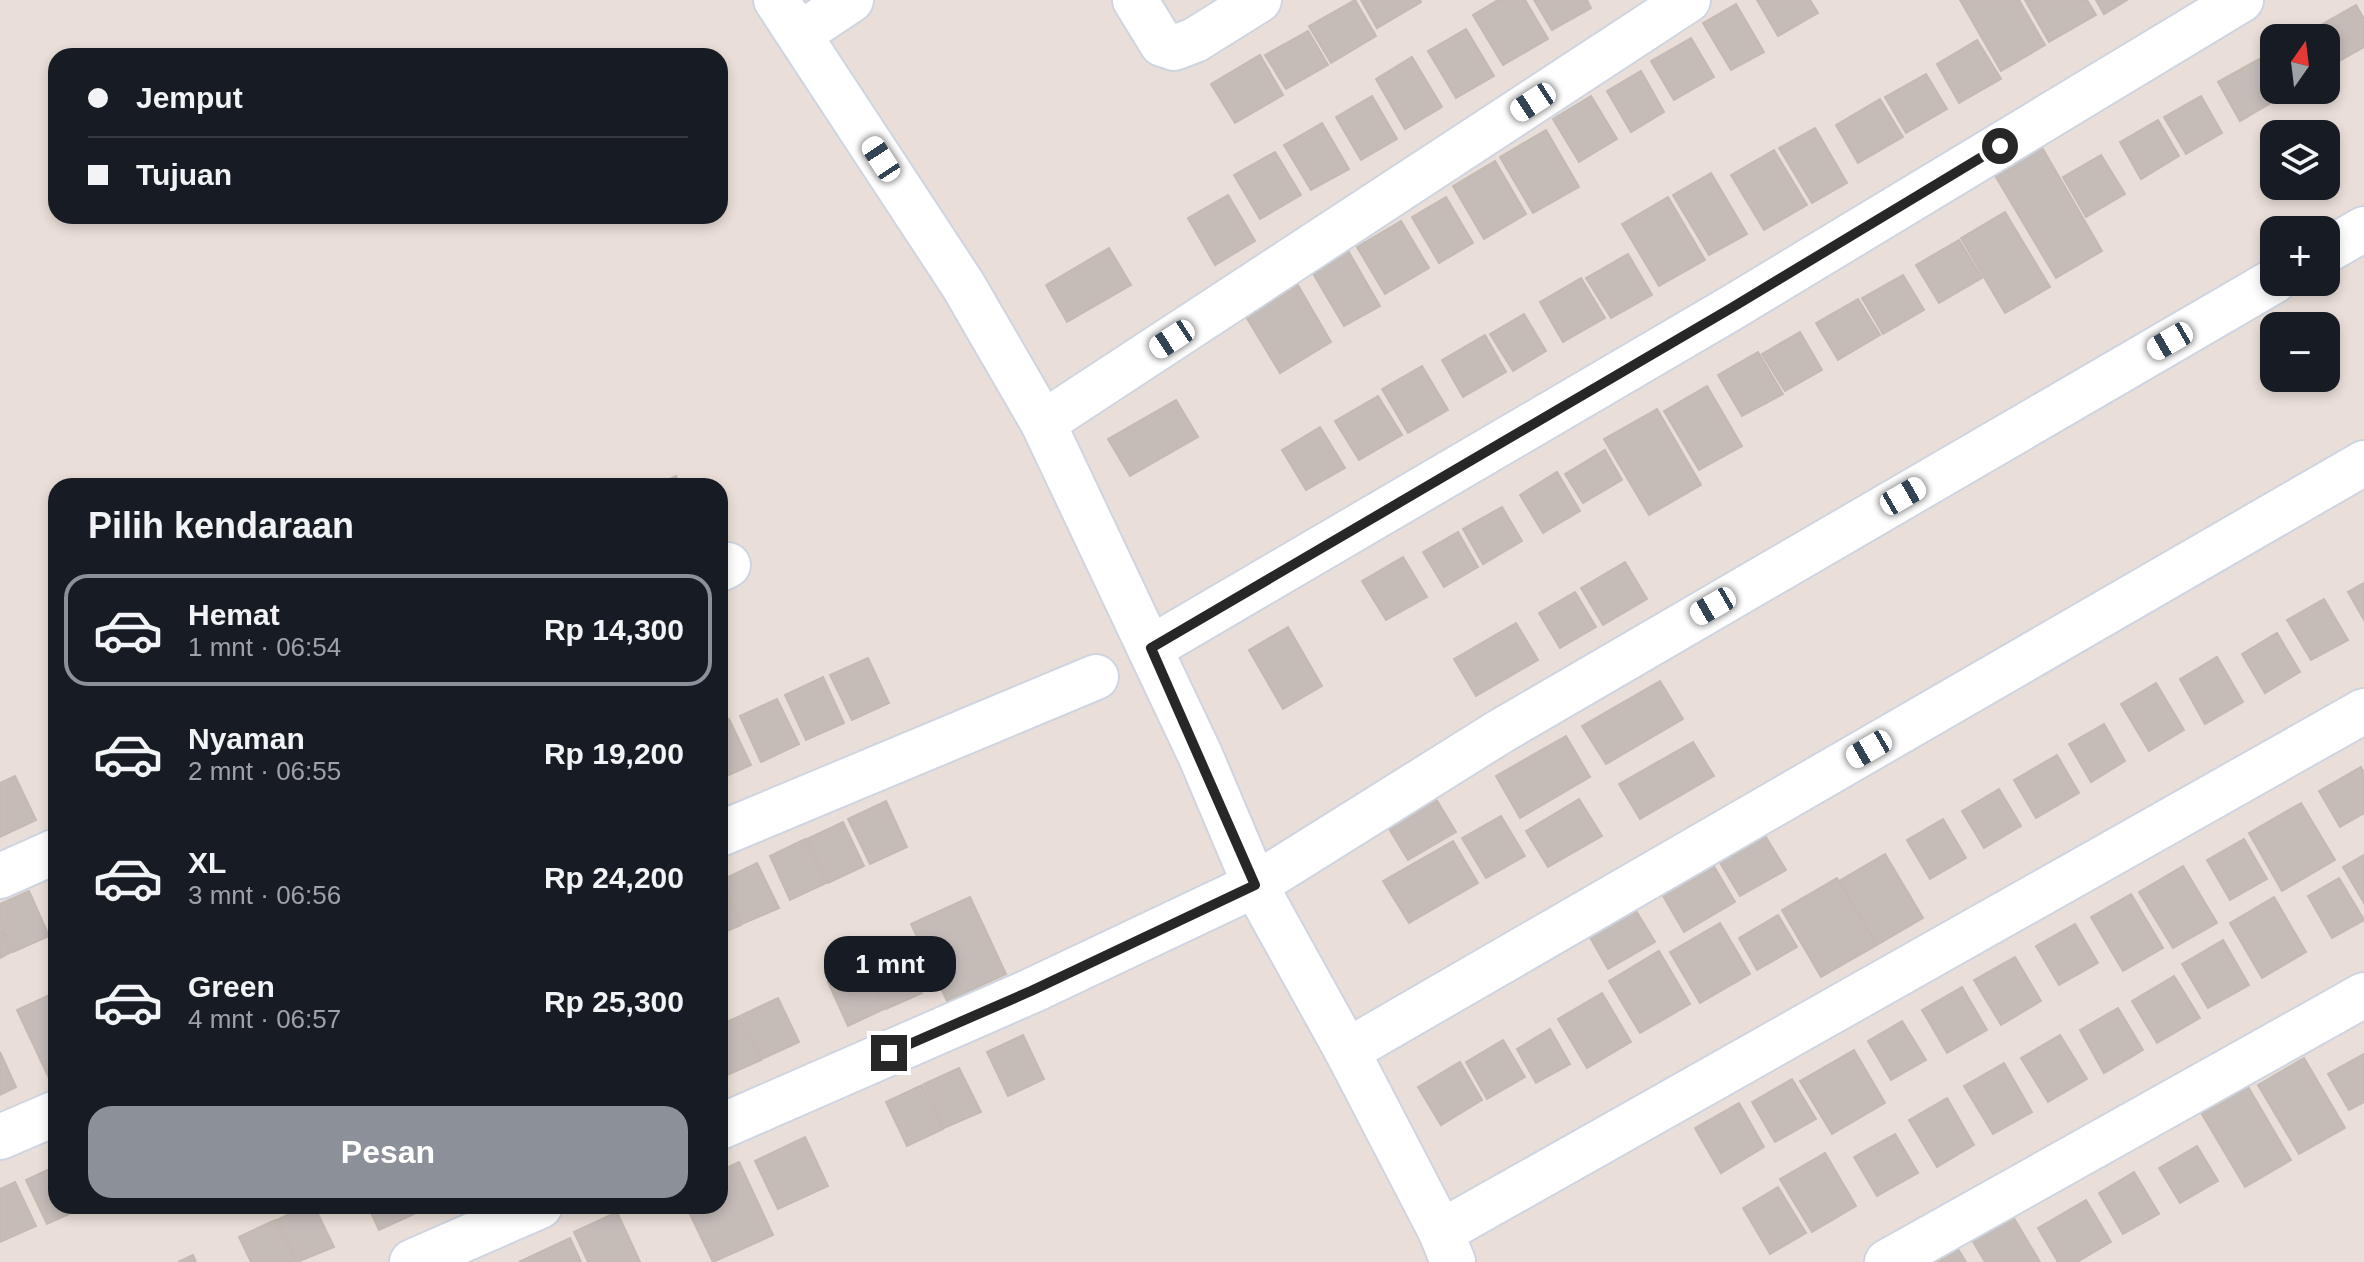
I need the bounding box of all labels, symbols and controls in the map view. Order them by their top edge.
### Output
north arrow [2260,24,2340,104]
map controls [2260,24,2340,392]
car [1506,79,1560,125]
text: Jemput [136,81,243,114]
button: layers [2260,120,2340,200]
route start [1982,128,2018,164]
car [858,132,904,186]
text: Tujuan [136,158,232,191]
button: + [2260,216,2340,296]
button: − [2260,312,2340,392]
car [1145,316,1199,362]
car [2143,319,2197,363]
car [1876,474,1930,518]
text: Pilih kendaraan [88,505,354,546]
car [1686,584,1740,628]
icon: car [92,594,164,666]
text: Hemat [188,598,280,631]
text: Rp 14,300 [544,613,684,646]
text: 1 mnt · 06:54 [188,632,341,662]
icon: car [92,718,164,790]
text: Nyaman [188,722,305,755]
car [1842,727,1896,771]
text: Rp 19,200 [544,737,684,770]
text: 2 mnt · 06:55 [188,756,341,786]
icon: car [92,842,164,914]
text: XL [188,846,226,879]
text: Rp 24,200 [544,861,684,894]
text: 3 mnt · 06:56 [188,880,341,910]
callout: 1 mnt [823,937,955,993]
text: 1 mnt [855,949,925,979]
icon: car [92,966,164,1038]
text: Green [188,970,275,1003]
text: Rp 25,300 [544,985,684,1018]
text: 4 mnt · 06:57 [188,1004,341,1034]
route end [871,1035,907,1071]
button: Pesan [88,1106,688,1198]

